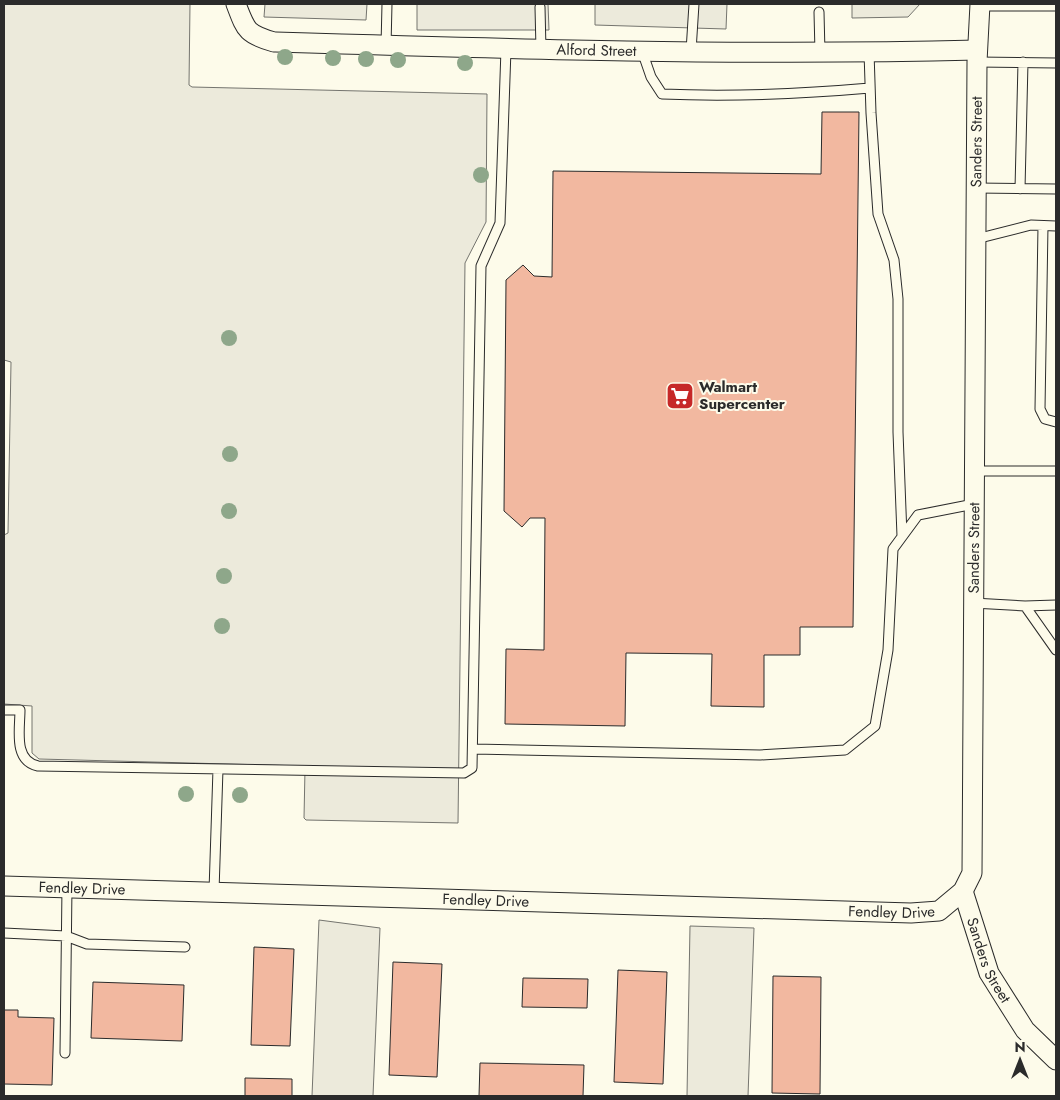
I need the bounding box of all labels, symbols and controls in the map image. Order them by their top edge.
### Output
street label: Alford Street [556,39,637,62]
street label: Sanders Street [965,96,988,188]
place label: Walmart Supercenter [699,376,786,415]
supermarket icon: Walmart Supercenter [665,381,695,411]
street label: Sanders Street [963,502,985,594]
street label: Fendley Drive [38,876,126,901]
street label: Fendley Drive [442,888,530,913]
street label: Fendley Drive [848,900,936,924]
street label: Sanders Street [961,915,1016,1008]
north arrow [995,1035,1045,1085]
text: N [1014,1037,1026,1057]

